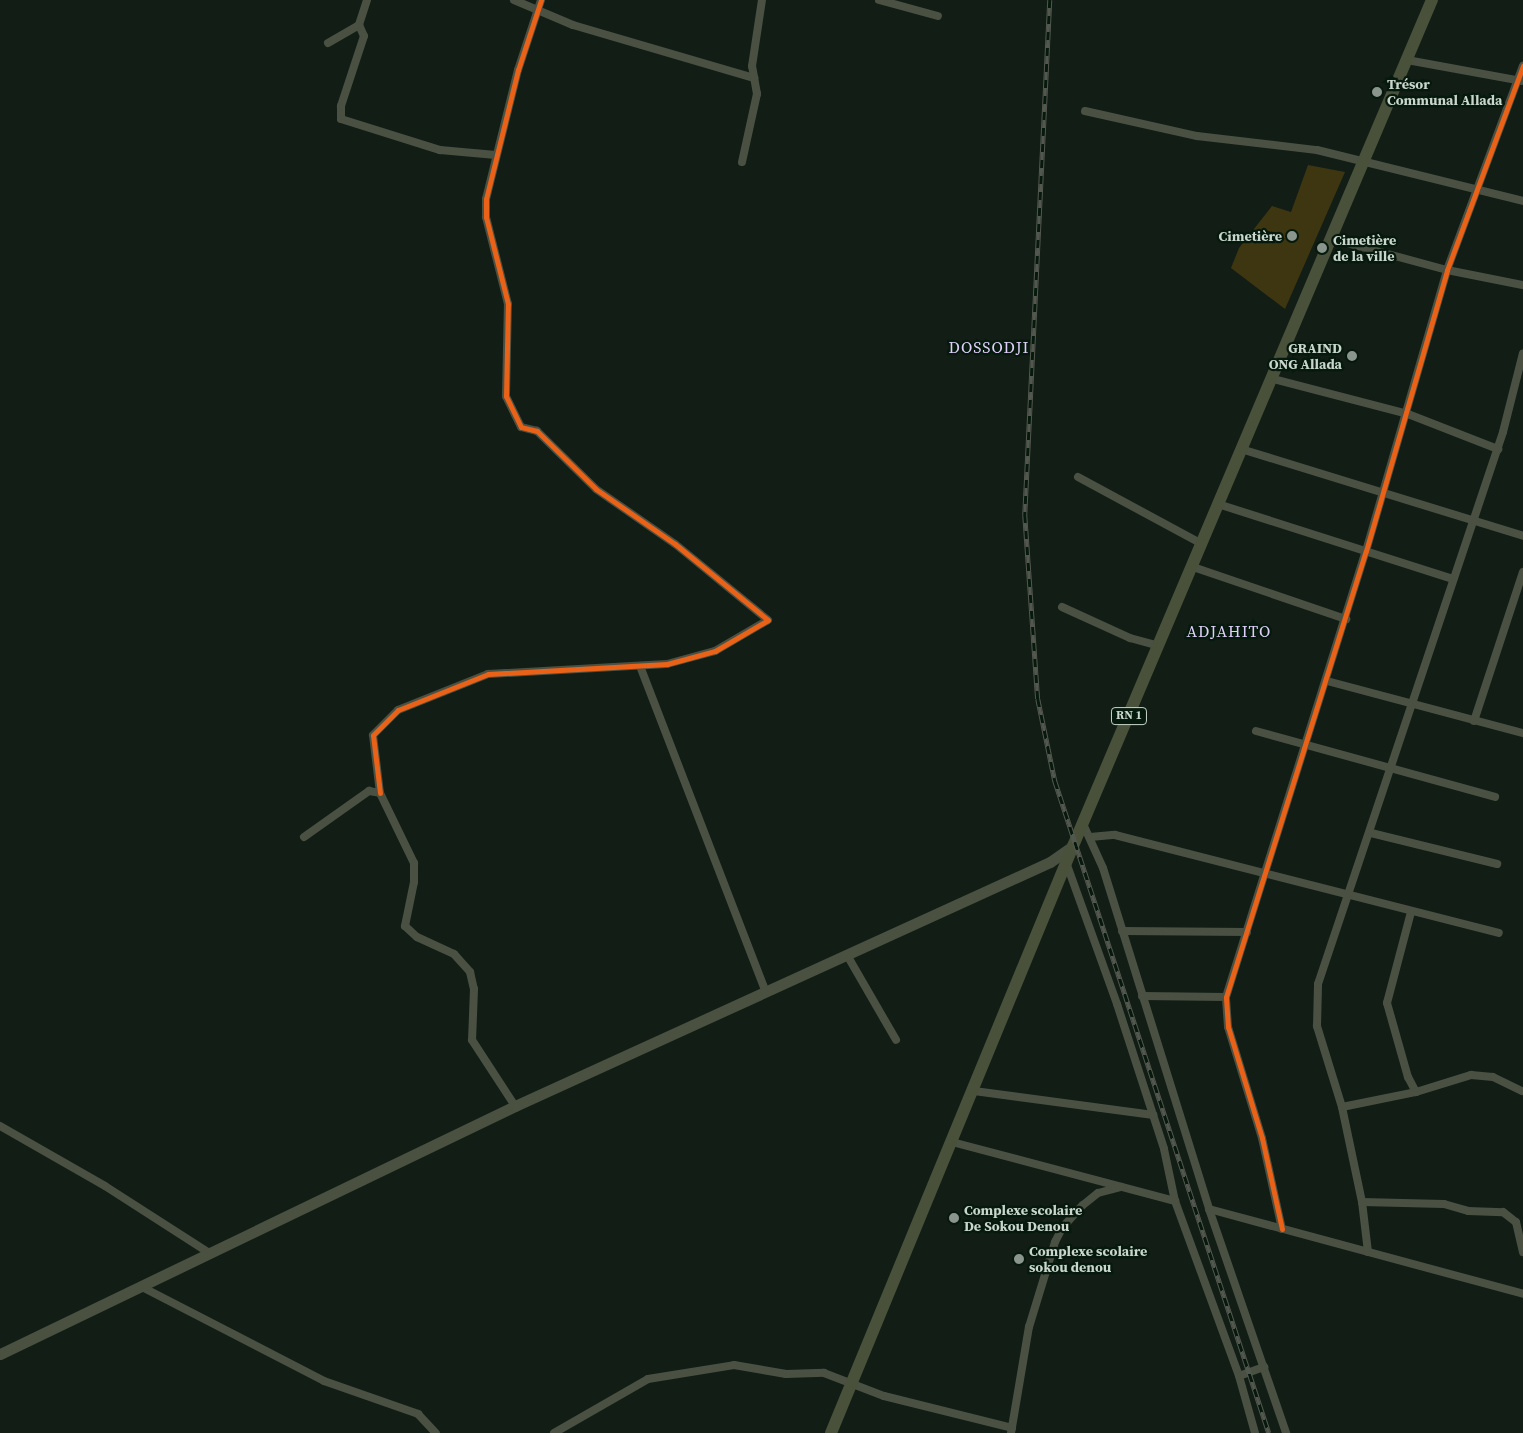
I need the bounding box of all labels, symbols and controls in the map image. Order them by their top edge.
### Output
place label: Trésor Communal Allada [1387,76,1502,108]
marker: Trésor Communal Allada [1371,86,1383,98]
place label: Cimetière [1219,228,1282,244]
marker: Cimetière [1286,230,1298,242]
place label: Cimetière de la ville [1333,232,1396,264]
marker: Cimetière de la ville [1315,241,1329,255]
district label: DOSSODJI [947,337,1031,357]
place label: GRAIND ONG Allada [1269,340,1342,372]
marker: GRAIND ONG Allada [1346,350,1358,362]
district label: ADJAHITO [1186,621,1272,641]
road number: RN 1 [1110,706,1148,726]
place label: Complexe scolaire De Sokou Denou [964,1202,1082,1234]
marker: Complexe scolaire De Sokou Denou [948,1212,960,1224]
place label: Complexe scolaire sokou denou [1029,1243,1147,1276]
marker: Complexe scolaire sokou denou [1013,1253,1025,1265]

